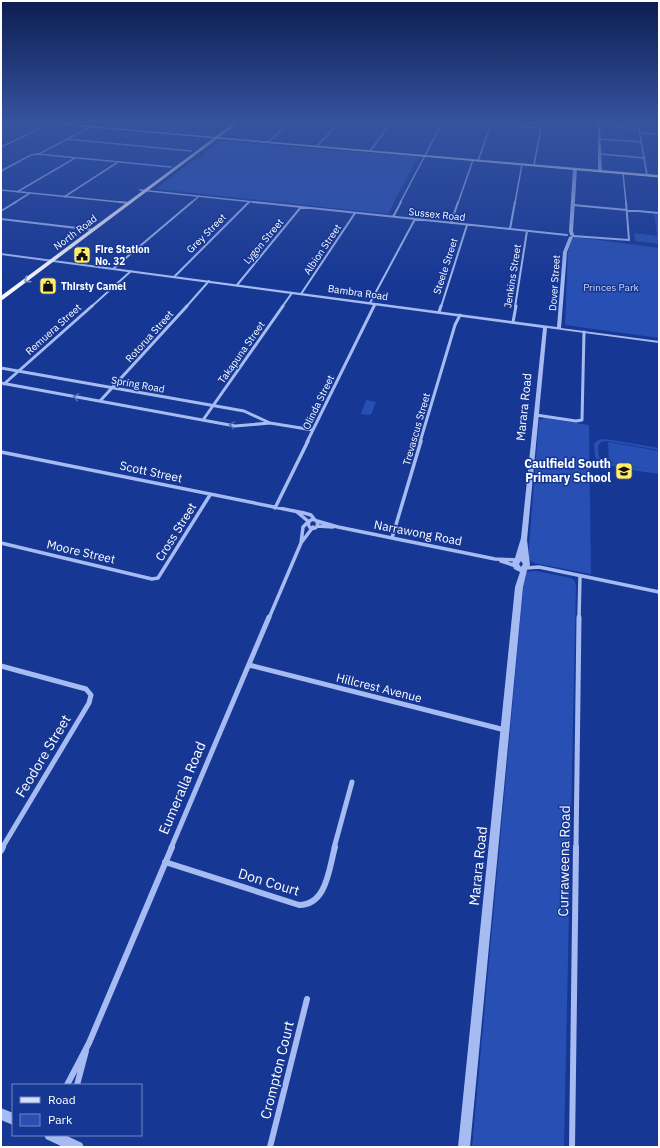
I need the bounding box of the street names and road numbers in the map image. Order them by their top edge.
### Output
street label: Sussex Road [408,205,466,224]
street label: Grey Street [184,210,229,256]
street label: North Road [51,212,100,253]
street label: Lygon Street [241,215,287,267]
street label: Albion Street [301,221,344,277]
street label: Steele Street [430,236,461,296]
street label: Jenkins Street [501,243,524,309]
street label: Dover Street [546,254,563,311]
street label: Bambra Road [327,282,389,303]
street label: Remuera Street [23,301,84,358]
street label: Rotorua Street [123,307,176,365]
street label: Takapuna Street [215,318,268,386]
street label: Olinda Street [300,372,337,432]
street label: Marara Road [512,372,535,442]
street label: Spring Road [110,373,166,396]
street label: Trevascus Street [400,391,433,467]
street label: Scott Street [118,458,184,485]
street label: Cross Street [152,500,199,564]
street label: Narrawong Road [373,517,463,548]
street label: Moore Street [45,536,117,567]
street label: Hillcrest Avenue [335,670,424,706]
street label: Feodore Street [11,711,75,801]
street label: Eumeralla Road [154,739,210,837]
street label: Curraweena Road [554,805,574,917]
street label: Marara Road [465,826,491,906]
street label: Don Court [236,864,302,900]
street label: Crompton Court [256,1019,298,1121]

